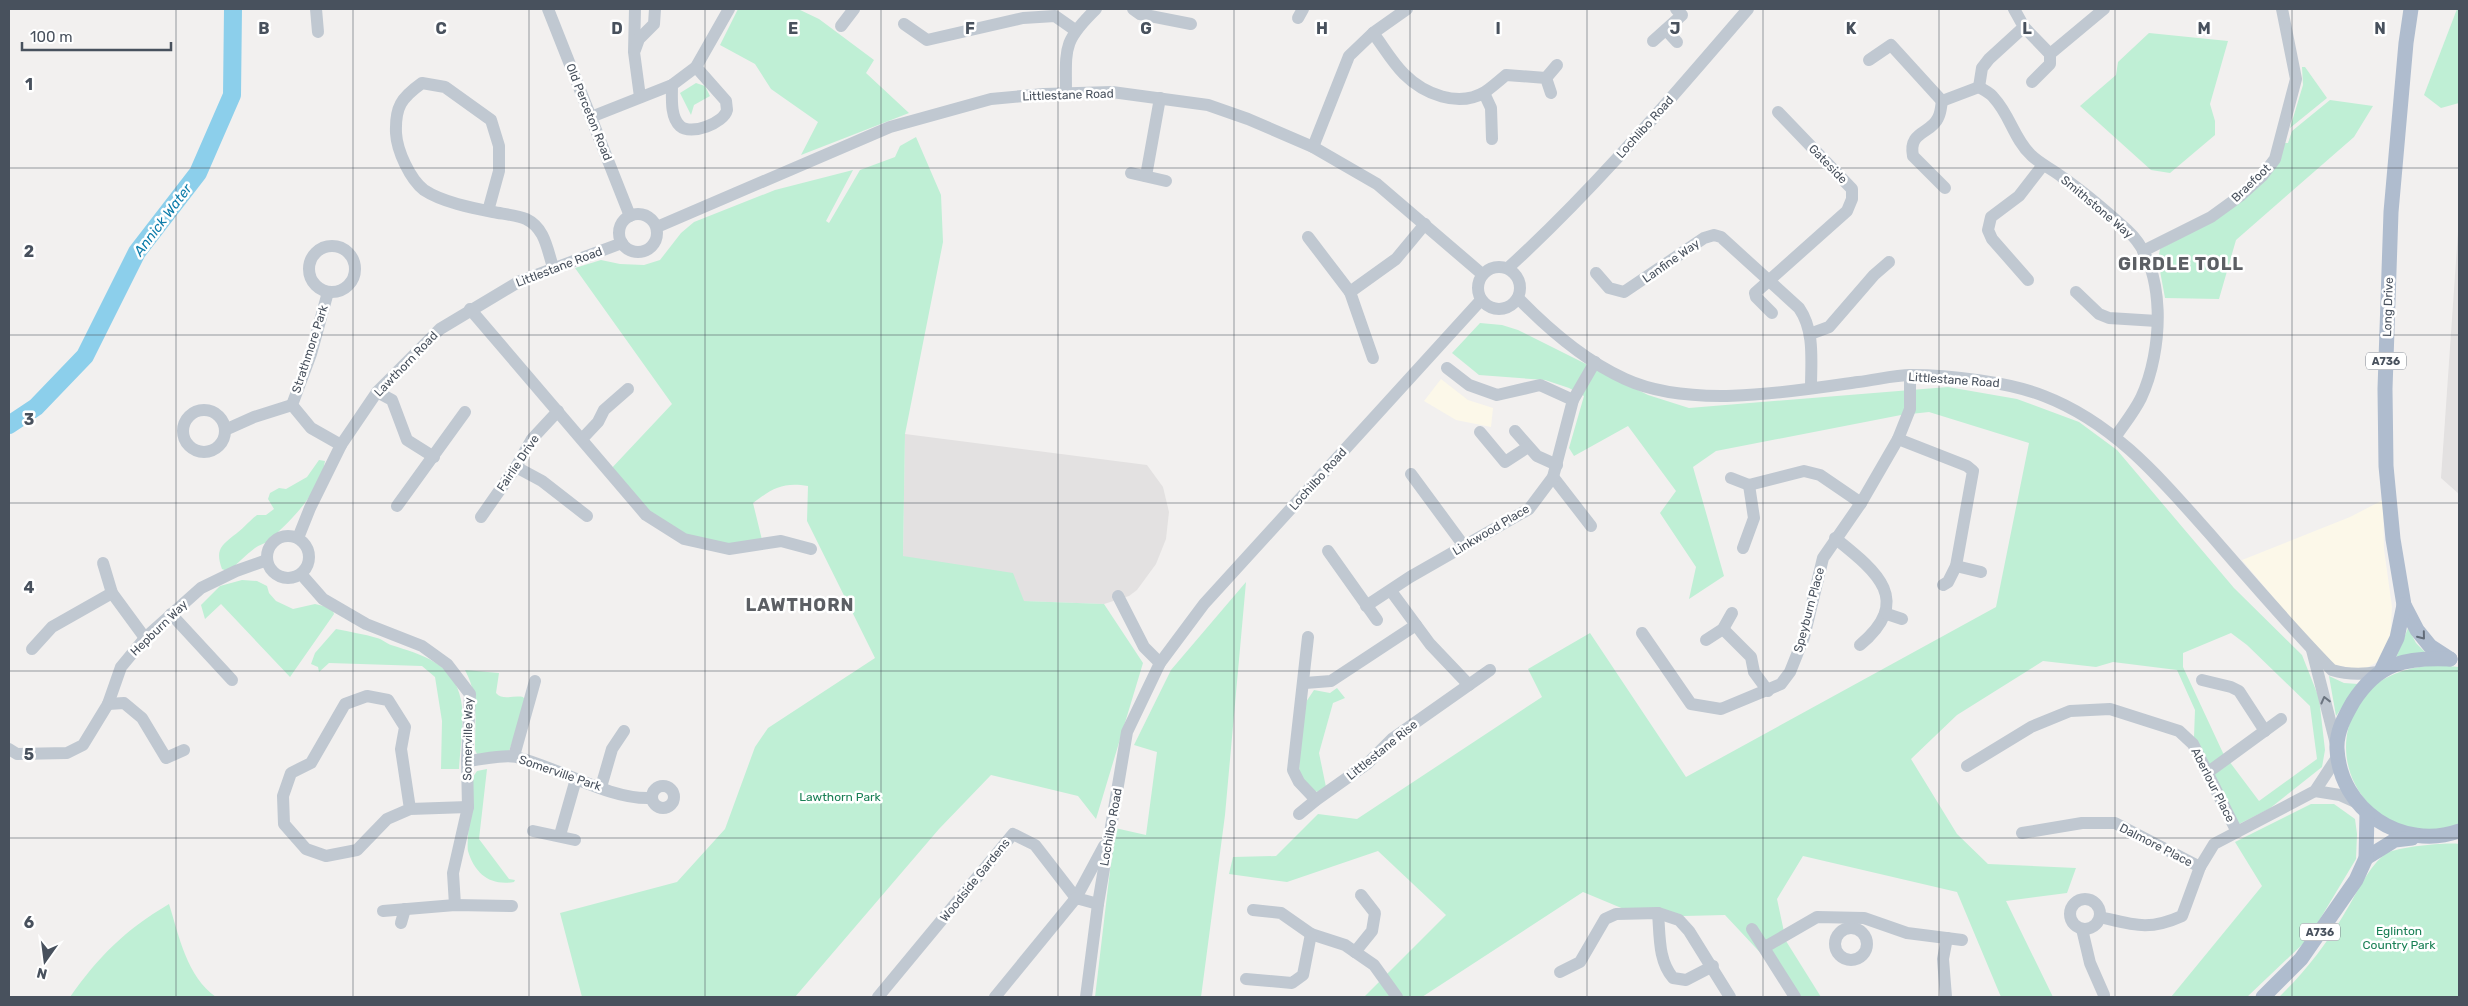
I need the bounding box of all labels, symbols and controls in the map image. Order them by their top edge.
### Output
text: B [258,19,270,38]
text: C [435,19,447,38]
text: D [611,19,623,38]
text: E [788,19,798,38]
text: F [965,19,975,38]
text: G [1140,19,1152,38]
text: H [1316,19,1328,38]
text: I [1495,19,1501,38]
text: J [1670,19,1680,38]
text: K [1846,19,1857,38]
text: L [2022,19,2032,38]
text: M [2197,19,2211,38]
text: N [2374,19,2386,38]
scale bar [22,20,171,52]
text: 100 m [30,28,72,46]
street label: Old Perceton Road [563,61,615,163]
text: 1 [25,75,33,94]
street label: Littlestane Road [1022,86,1114,104]
street label: Lochlibo Road [1613,93,1677,161]
street label: Gateside [1806,141,1850,187]
street label: Braefoot [2229,161,2274,205]
street label: Smithstone Way [2058,173,2136,241]
water label: Annick Water [130,180,196,260]
street label: Lanfine Way [1640,236,1702,286]
text: 2 [24,242,34,261]
street label: Littlestane Road [514,244,604,290]
district label: GIRDLE TOLL [2118,253,2244,275]
street label: Long Drive [2380,277,2396,337]
street label: Strathmore Park [289,302,331,395]
street label: Lawthorn Road [371,329,441,399]
road number: A736 [2366,352,2406,370]
street label: Littlestane Road [1908,370,2000,390]
text: 3 [24,410,34,429]
street label: Fairlie Drive [494,432,542,494]
street label: Lochilbo Road [1286,445,1350,513]
street label: Linkwood Place [1450,501,1532,558]
street label: Speyburn Place [1791,566,1827,654]
text: 4 [24,578,35,597]
district label: LAWTHORN [745,594,855,616]
street label: Hepburn Way [128,597,191,659]
one-way arrow [2417,631,2426,640]
one-way arrow [2320,695,2331,704]
street label: Somerville Way [460,697,476,781]
street label: Littlestane Rise [1344,717,1420,783]
text: 5 [24,745,34,764]
street label: Aberlour Place [2188,746,2238,825]
street label: Somerville Park [517,752,604,794]
street label: Lochilbo Road [1097,787,1125,867]
park label: Lawthorn Park [799,790,882,804]
street label: Dalmore Place [2117,821,2195,870]
street label: Woodside Gardens [937,836,1013,924]
text: 6 [24,913,34,932]
road number: A736 [2300,924,2340,940]
park label: Eglinton Country Park [2363,924,2436,952]
north arrow [20,936,70,986]
text: N [35,964,49,983]

